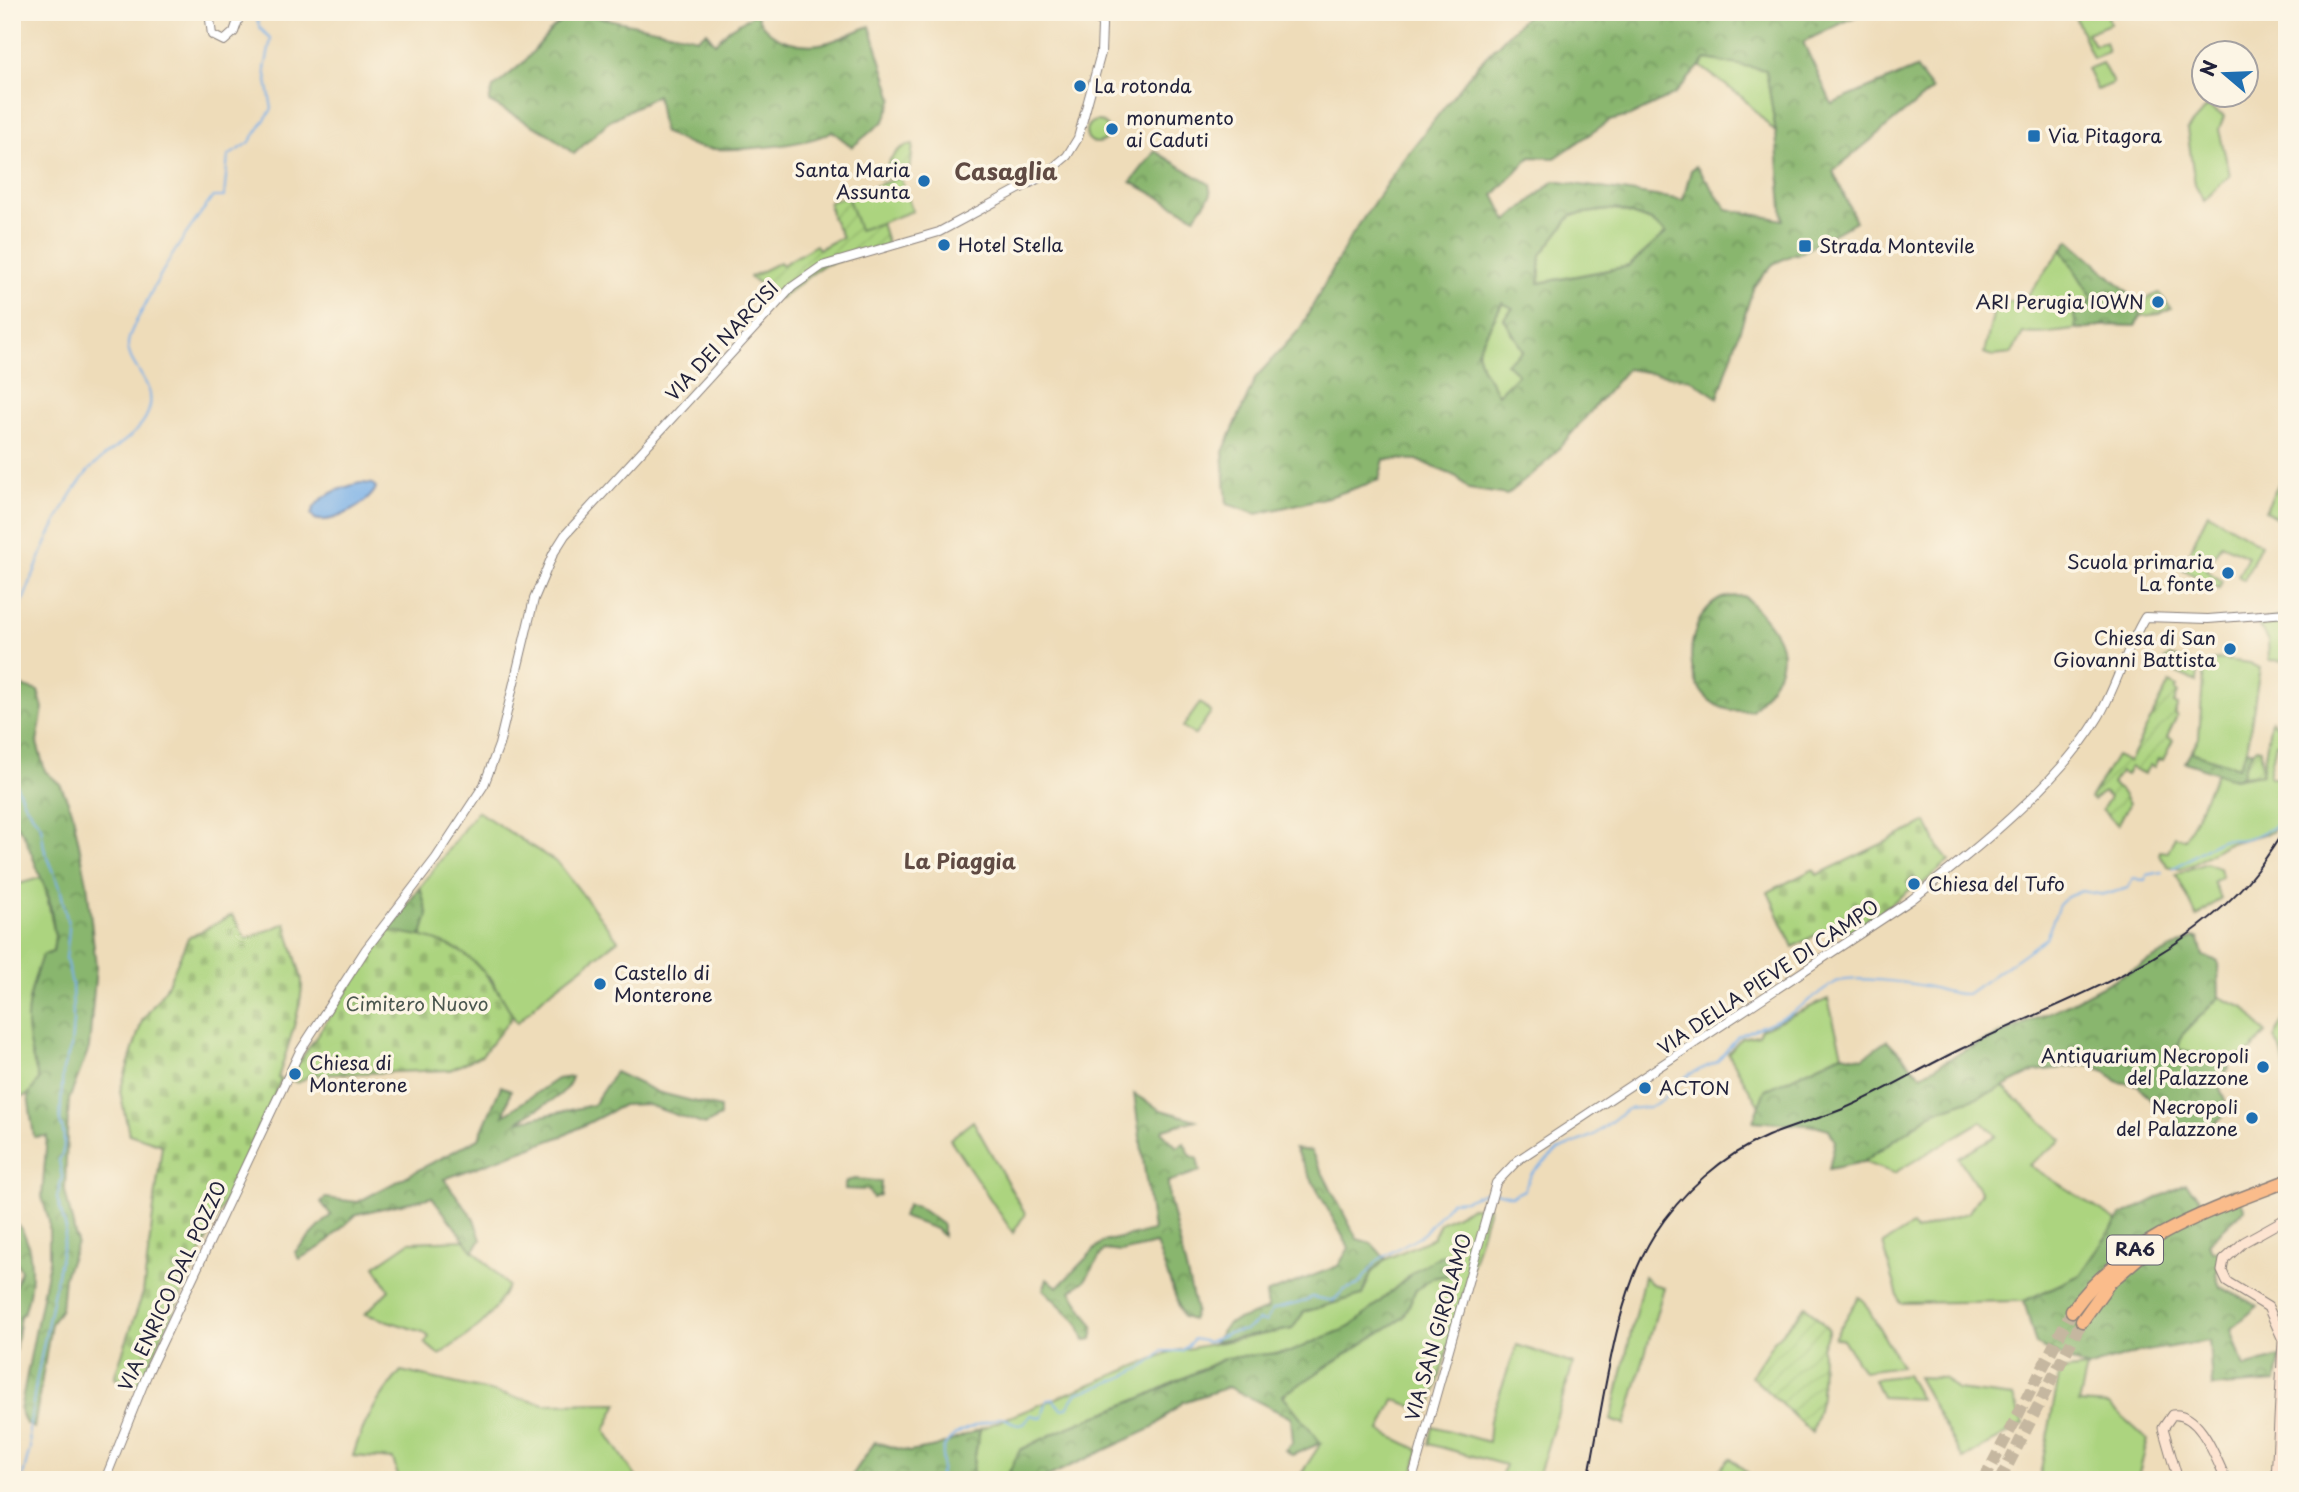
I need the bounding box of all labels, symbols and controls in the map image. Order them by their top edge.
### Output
north arrow [2190,38,2260,108]
text: N [2192,56,2224,80]
place label: La rotonda [1094,71,1192,99]
marker: La rotonda [1072,78,1088,94]
place label: monumento ai Caduti [1126,103,1234,153]
marker: monumento ai Caduti [1104,121,1120,137]
place label: Via Pitagora [2048,121,2162,149]
marker: Via Pitagora [2026,128,2042,144]
district label: Casaglia [954,153,1058,188]
place label: Santa Maria Assunta [794,155,910,205]
marker: Santa Maria Assunta [916,173,932,189]
place label: Hotel Stella [958,230,1063,258]
place label: Strada Montevile [1819,231,1975,259]
marker: Hotel Stella [936,237,952,253]
marker: Strada Montevile [1797,238,1813,254]
street label: VIA DEI NARCISI [658,274,784,407]
place label: ARI Perugia I0WN [1975,287,2144,315]
marker: ARI Perugia I0WN [2150,294,2166,310]
place label: Scuola primaria La fonte [2067,547,2214,597]
marker: Scuola primaria La fonte [2220,565,2236,581]
place label: Chiesa di San Giovanni Battista [2053,623,2216,673]
marker: Chiesa di San Giovanni Battista [2222,641,2238,657]
district label: La Piaggia [904,844,1016,876]
place label: Chiesa del Tufo [1928,869,2065,897]
marker: Chiesa del Tufo [1906,876,1922,892]
street label: VIA DELLA PIEVE DI CAMPO [1651,892,1884,1061]
place label: Castello di Monterone [614,958,713,1008]
marker: Castello di Monterone [592,976,608,992]
park label: Cimitero Nuovo [346,989,488,1017]
place label: Antiquarium Necropoli del Palazzone [2041,1041,2249,1091]
place label: Chiesa di Monterone [309,1048,408,1098]
marker: Antiquarium Necropoli del Palazzone [2255,1059,2271,1075]
marker: Chiesa di Monterone [287,1066,303,1082]
place label: ACTON [1659,1073,1730,1101]
marker: ACTON [1637,1080,1653,1096]
place label: Necropoli del Palazzone [2116,1092,2238,1142]
marker: Necropoli del Palazzone [2244,1110,2260,1126]
street label: VIA ENRICO DAL POZZO [110,1176,232,1395]
street label: VIA SAN GIROLAMO [1397,1230,1477,1424]
road number: RA6 [2107,1236,2163,1265]

